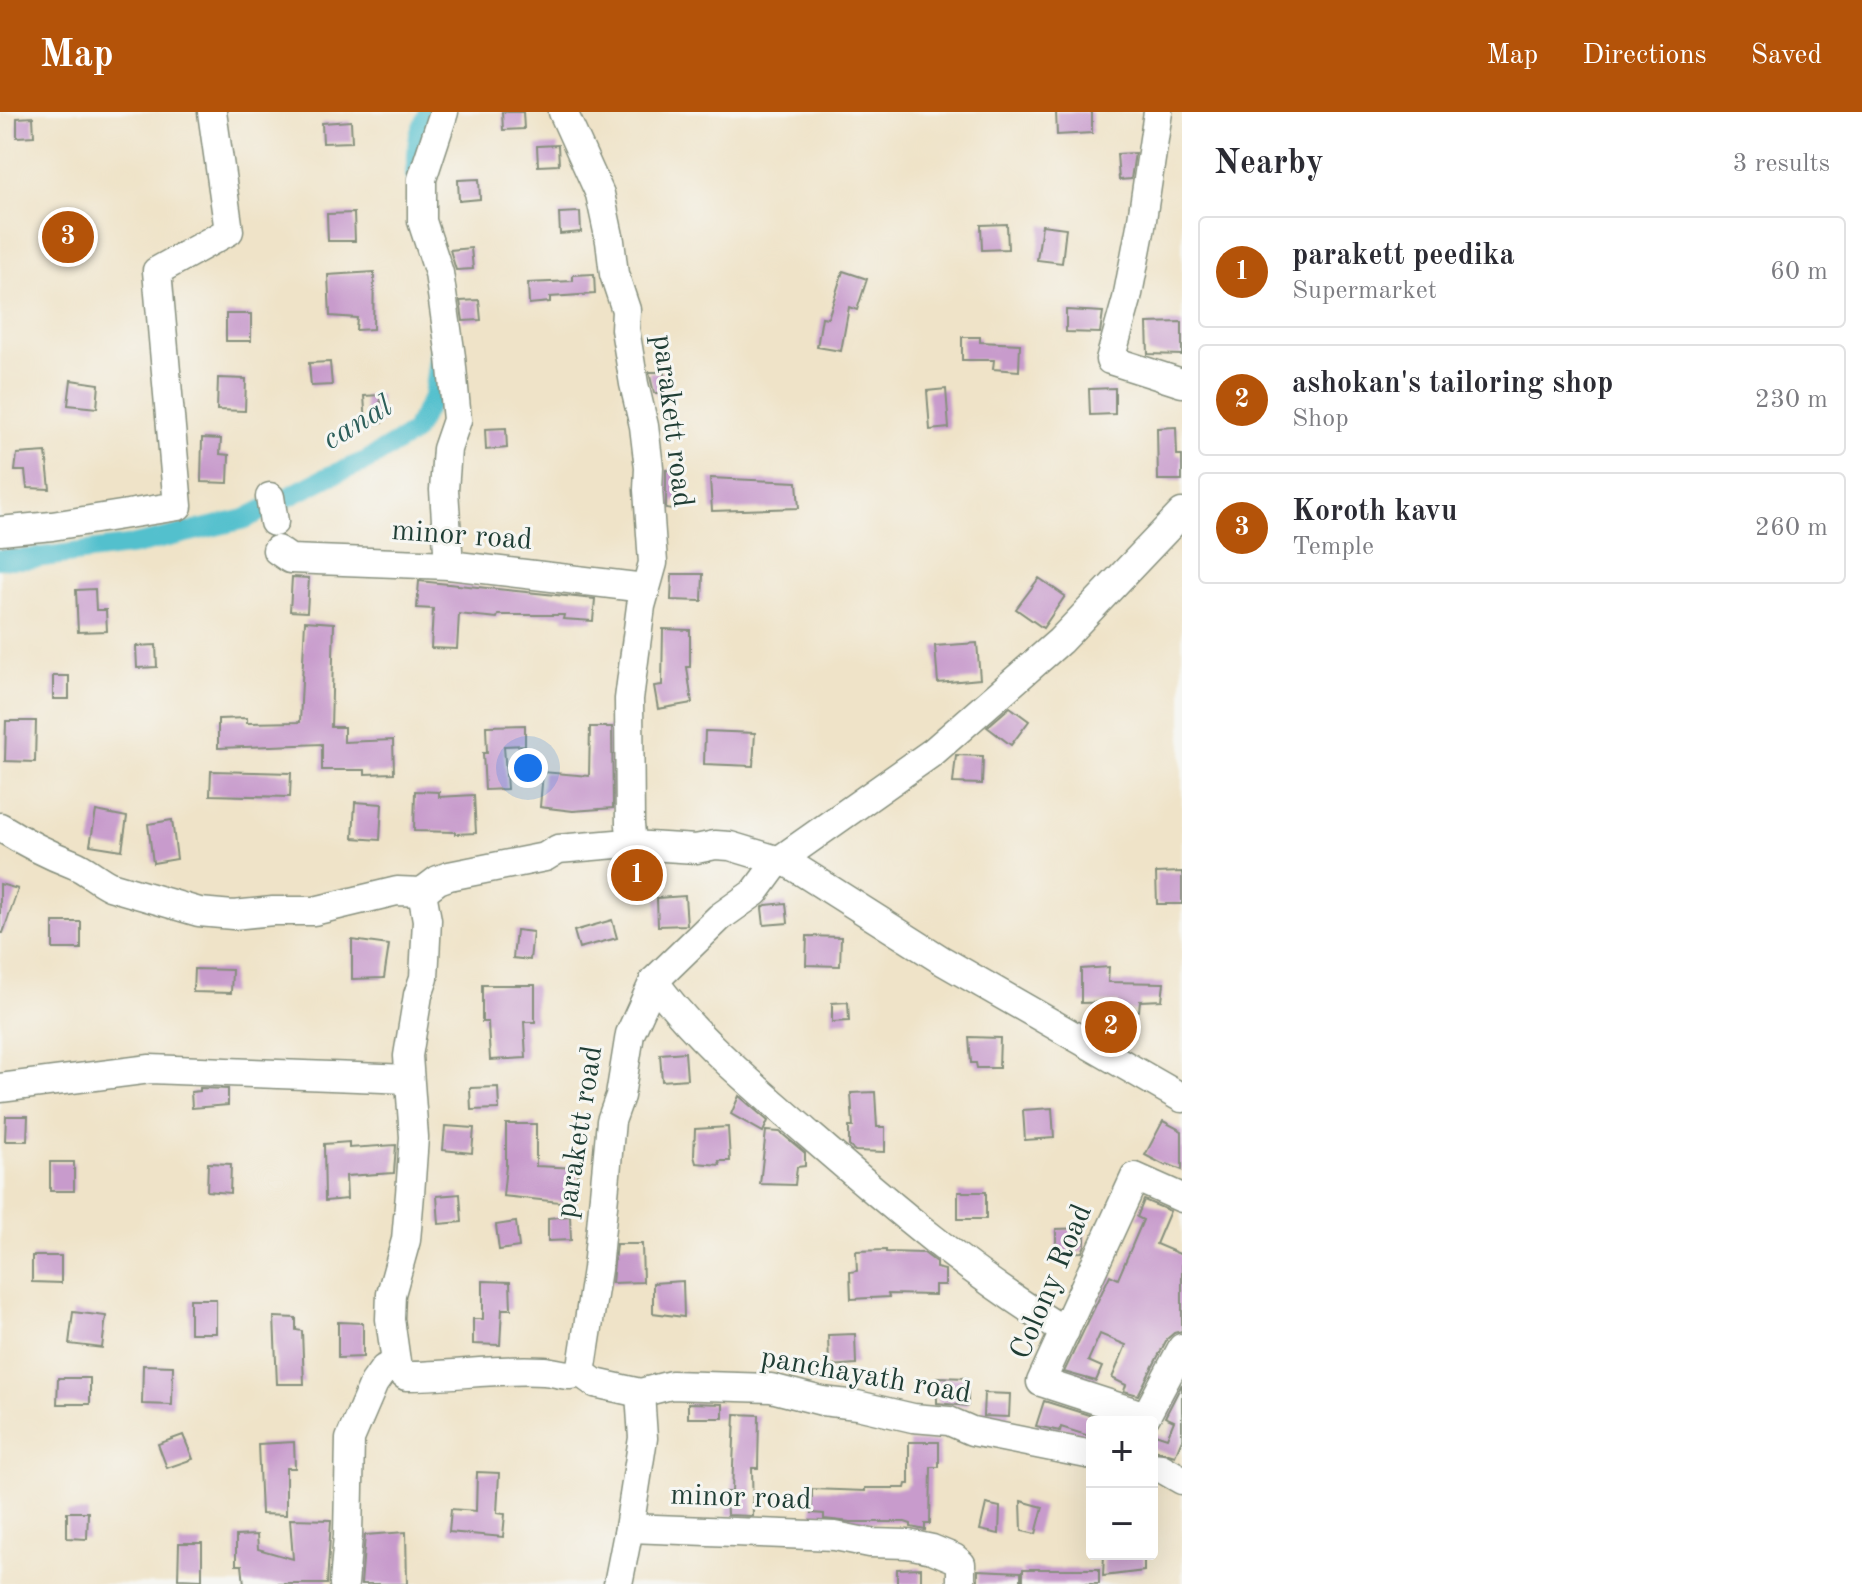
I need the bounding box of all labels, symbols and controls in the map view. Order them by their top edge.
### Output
text: Map [40,37,114,75]
text: Map [1486,42,1538,70]
text: Directions [1582,42,1707,70]
text: Saved [1751,42,1822,70]
text: Nearby [1214,147,1324,181]
text: 3 results [1732,151,1830,177]
pin: 3 [42,207,94,267]
text: parakett peedika [1292,241,1515,271]
text: 1 [1234,259,1250,285]
text: 60 m [1770,259,1828,285]
text: Supermarket [1292,278,1437,304]
street label: parakett road [647,333,697,509]
text: ashokan's tailoring shop [1292,369,1613,399]
text: 2 [1234,387,1250,413]
text: 230 m [1755,387,1828,413]
water label: canal [317,390,399,457]
text: Shop [1292,406,1349,432]
text: Koroth kavu [1292,497,1457,527]
text: 3 [1234,515,1250,541]
text: 260 m [1755,515,1828,541]
street label: minor road [390,516,534,556]
text: Temple [1292,534,1374,560]
your location [508,748,548,788]
pin: 1 [611,845,663,905]
pin: 2 [1085,997,1137,1057]
street label: parakett road [552,1044,608,1220]
street label: Colony Road [1006,1200,1098,1364]
street label: panchayath road [759,1343,973,1409]
map controls [1086,1416,1158,1560]
button: + [1086,1416,1158,1488]
street label: minor road [670,1481,812,1515]
button: − [1086,1488,1158,1560]

